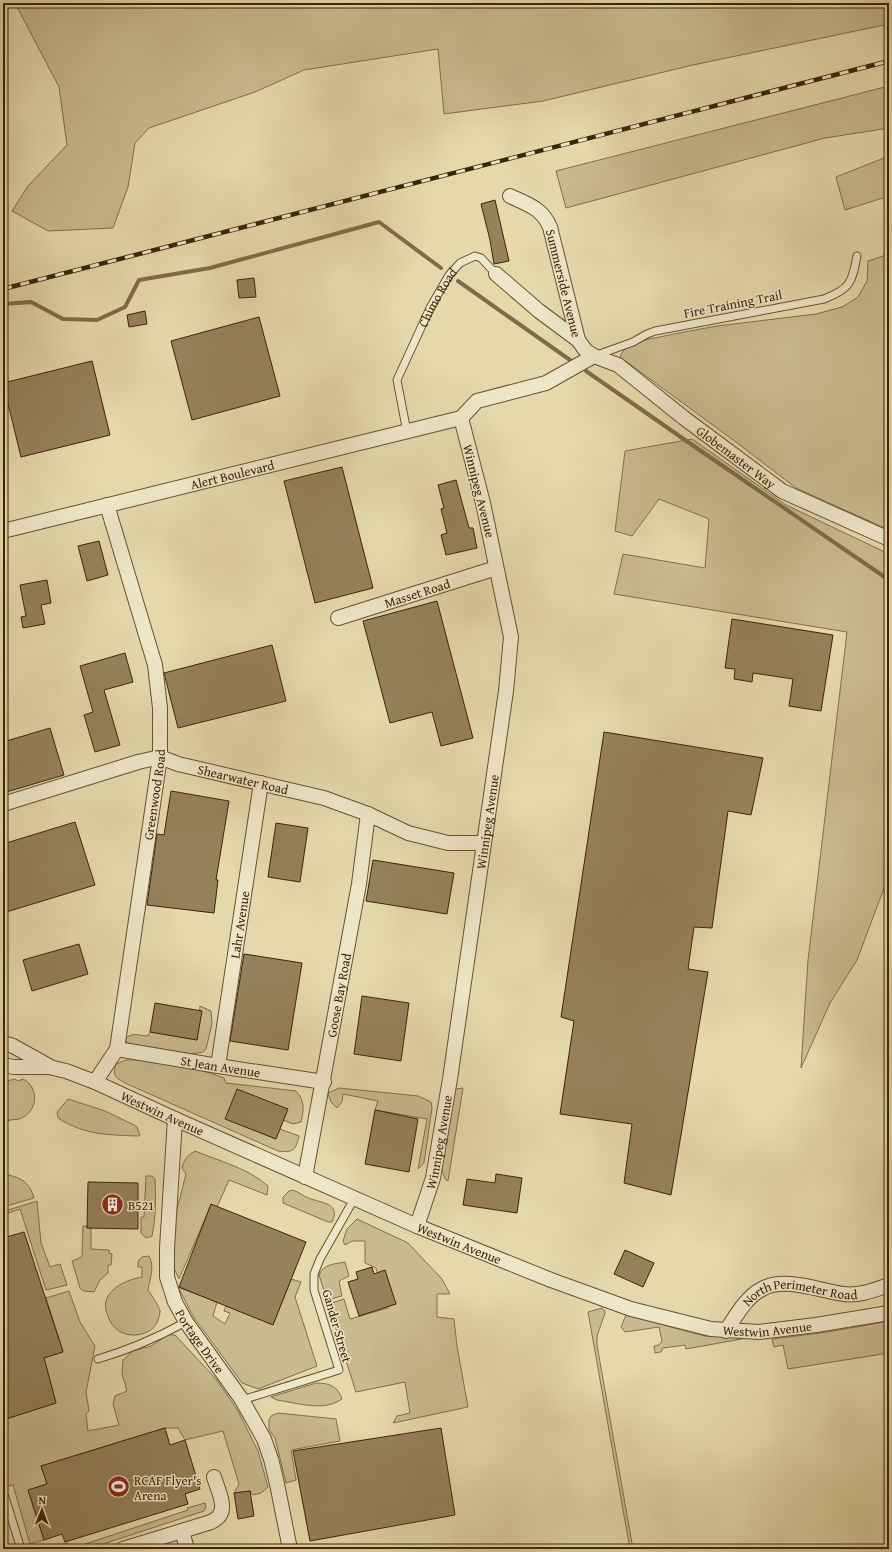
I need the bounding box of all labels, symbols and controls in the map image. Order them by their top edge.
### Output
street label: Summerside Avenue [541,227,586,339]
street label: Chimo Road [413,263,461,330]
street label: Fire Training Trail [682,285,784,323]
street label: Globemaster Way [693,421,780,493]
street label: Winnipeg Avenue [458,442,500,540]
street label: Alert Boulevard [188,455,276,494]
street label: Masset Road [382,574,452,612]
street label: Greenwood Road [138,749,170,841]
street label: Shearwater Road [196,759,290,799]
street label: Winnipeg Avenue [471,773,503,870]
street label: Lahr Avenue [225,890,254,960]
street label: Goose Bay Road [321,951,356,1039]
street label: St Jean Avenue [179,1050,262,1082]
street label: Westwin Avenue [118,1086,207,1140]
street label: Winnipeg Avenue [420,1093,457,1192]
building icon: B521 [100,1192,126,1218]
place label: B521 [128,1196,154,1215]
street label: Westwin Avenue [414,1218,504,1269]
street label: North Perimeter Road [737,1274,858,1310]
street label: Gander Street [317,1287,357,1365]
street label: Portage Drive [171,1306,229,1377]
street label: Westwin Avenue [722,1316,813,1342]
place label: RCAF Flyer's Arena [134,1471,201,1505]
sports icon: RCAF Flyer's Arena [106,1474,132,1500]
north arrow [22,1490,62,1530]
text: N [38,1492,47,1508]

